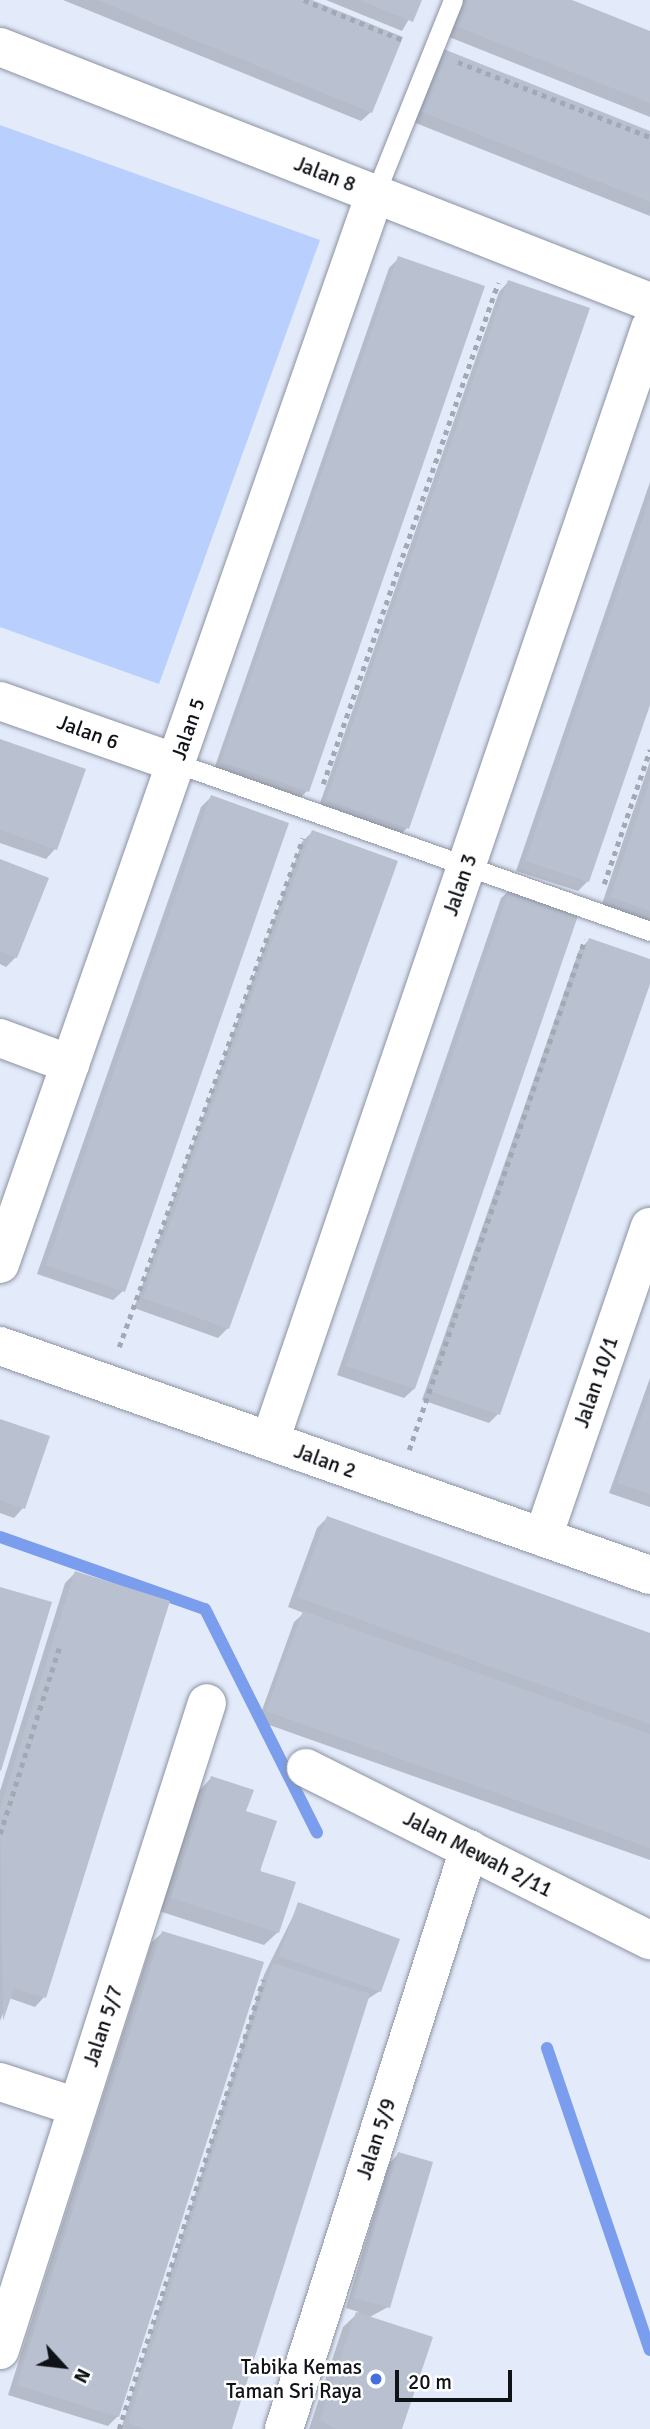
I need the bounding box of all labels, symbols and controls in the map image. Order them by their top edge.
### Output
street label: Jalan 8 [291,151,359,197]
street label: Jalan 5 [166,695,210,763]
street label: Jalan 6 [54,709,122,755]
street label: Jalan 3 [438,851,482,919]
street label: Jalan 10/1 [569,1333,623,1431]
street label: Jalan 2 [291,1438,359,1484]
street label: Jalan Mewah 2/11 [399,1806,557,1902]
street label: Jalan 5/7 [78,1982,128,2070]
street label: Jalan 5/9 [351,2095,401,2183]
north arrow [28,2331,98,2401]
place label: Tabika Kemas Taman Sri Raya [226,2354,362,2404]
scale bar [398,2356,515,2400]
text: N [68,2364,95,2387]
text: 20 m [408,2369,452,2395]
marker: Tabika Kemas Taman Sri Raya [368,2371,384,2387]

